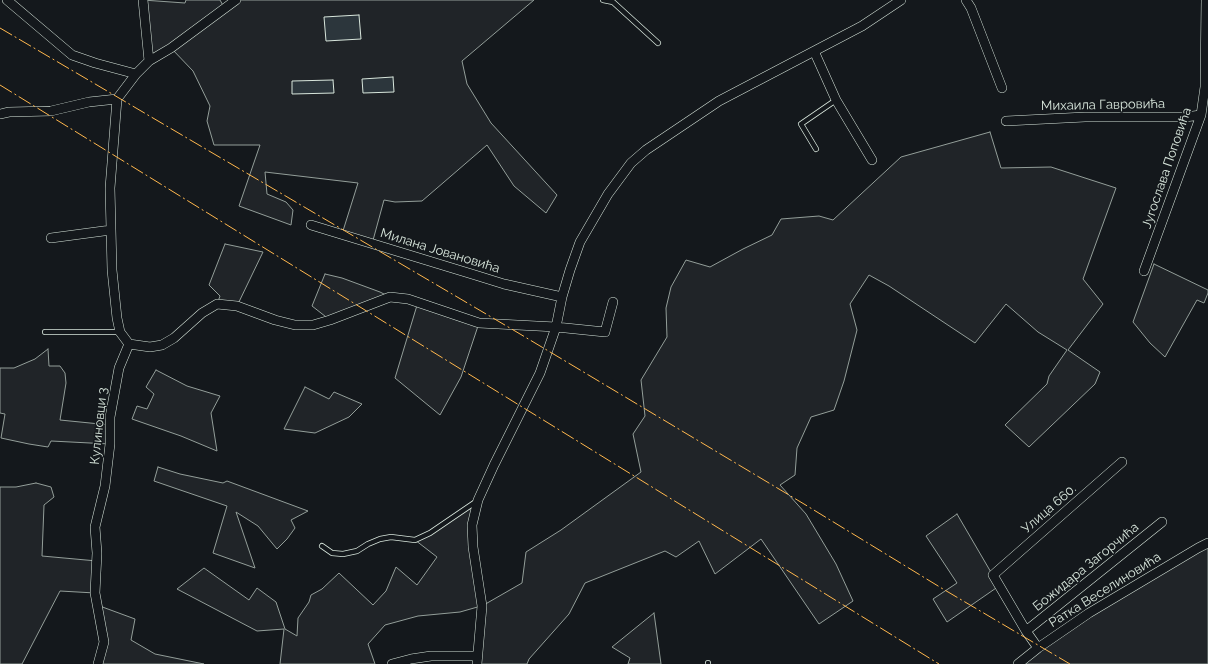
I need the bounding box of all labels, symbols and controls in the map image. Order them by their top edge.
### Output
street label: Михаила Гавровића [1041,96,1165,114]
street label: Југослава Поповића [1139,106,1195,230]
street label: Милана Јовановића [378,225,502,277]
street label: Кулиновци 3 [87,387,111,465]
street label: Улица 660. [1019,481,1079,537]
street label: Божидара Загорчића [1030,520,1142,614]
street label: Ратка Веселиновића [1046,549,1164,631]

